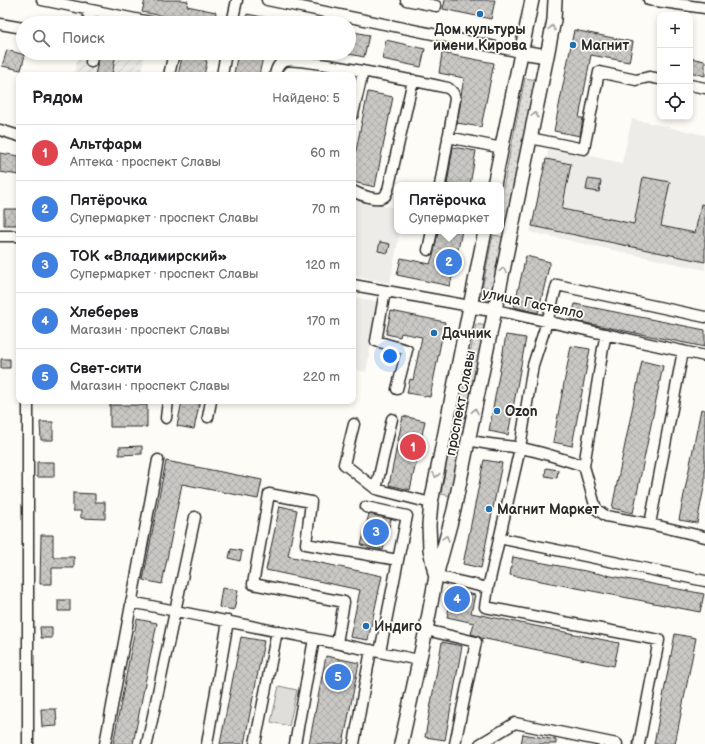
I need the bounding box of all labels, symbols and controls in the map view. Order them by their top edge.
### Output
marker: Дом культуры имени Кирова [475,9,485,19]
map controls [657,12,693,120]
button: + [657,12,693,48]
search box [16,16,356,60]
place label: Дом культуры имени Кирова [433,21,528,54]
one-way arrow [547,25,556,31]
icon: search [30,27,52,49]
text: Поиск [62,29,105,48]
place label: Магнит [581,37,629,54]
marker: Магнит [568,40,578,50]
button: − [657,48,693,84]
button: locate [657,84,693,120]
text: Рядом [32,88,83,108]
text: Найдено: 5 [272,90,340,106]
one-way arrow [530,112,538,118]
text: Альтфарм [70,135,142,154]
text: 1 [42,145,48,161]
text: 60 m [310,145,340,161]
text: Аптека · проспект Славы [70,154,221,170]
popup [394,182,504,234]
text: Пятёрочка [70,191,147,210]
text: Пятёрочка [409,191,486,210]
text: 2 [41,201,49,217]
text: 70 m [312,201,340,217]
text: Супермаркет · проспект Славы [70,210,258,226]
text: Супермаркет [409,210,489,226]
text: ТОК «Владимирский» [70,247,227,266]
pin: 2 [436,247,462,277]
text: 3 [41,257,49,273]
text: 120 m [305,257,340,273]
text: Супермаркет · проспект Славы [70,266,258,282]
one-way arrow [499,267,507,273]
street label: улица Гастелло [481,284,585,323]
text: Хлеберев [70,303,138,322]
text: 4 [41,313,49,329]
text: 170 m [307,313,340,329]
text: Магазин · проспект Славы [70,322,230,338]
place label: Дачник [442,325,492,342]
marker: Дачник [429,328,439,338]
your location [380,346,400,366]
street label: проспект Славы [442,349,479,457]
text: Свет-сити [70,359,142,378]
text: 5 [41,369,49,385]
text: 220 m [303,369,340,385]
text: Магазин · проспект Славы [70,378,230,394]
place label: Ozon [505,403,538,420]
marker: Ozon [492,406,502,416]
one-way arrow [470,408,478,414]
pin: 1 [400,432,426,462]
one-way arrow [433,472,441,478]
place label: Магнит Маркет [497,501,599,518]
marker: Магнит Маркет [484,504,494,514]
pin: 3 [363,517,389,547]
one-way arrow [441,535,450,542]
pin: 4 [444,584,470,614]
place label: Индиго [374,618,422,635]
marker: Индиго [361,621,371,631]
pin: 5 [325,662,351,692]

